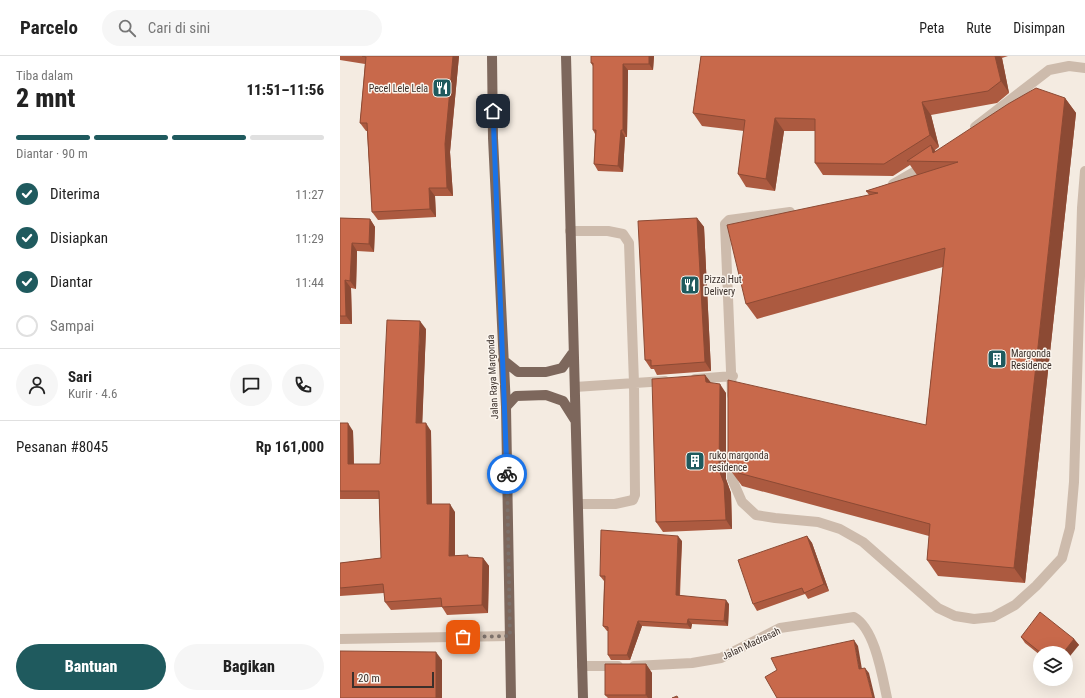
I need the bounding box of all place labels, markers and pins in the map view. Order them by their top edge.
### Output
restaurant icon: Pecel Lele Lela [431,77,453,99]
place label: Pecel Lele Lela [369,83,428,94]
pin [476,94,510,128]
restaurant icon: Pizza Hut Delivery [679,274,701,296]
place label: Pizza Hut Delivery [704,274,742,297]
building icon: Margonda Residence [986,348,1008,370]
place label: Margonda Residence [1011,348,1052,371]
building icon: ruko margonda residence [684,450,706,472]
place label: ruko margonda residence [709,450,769,473]
pin [446,620,480,654]

